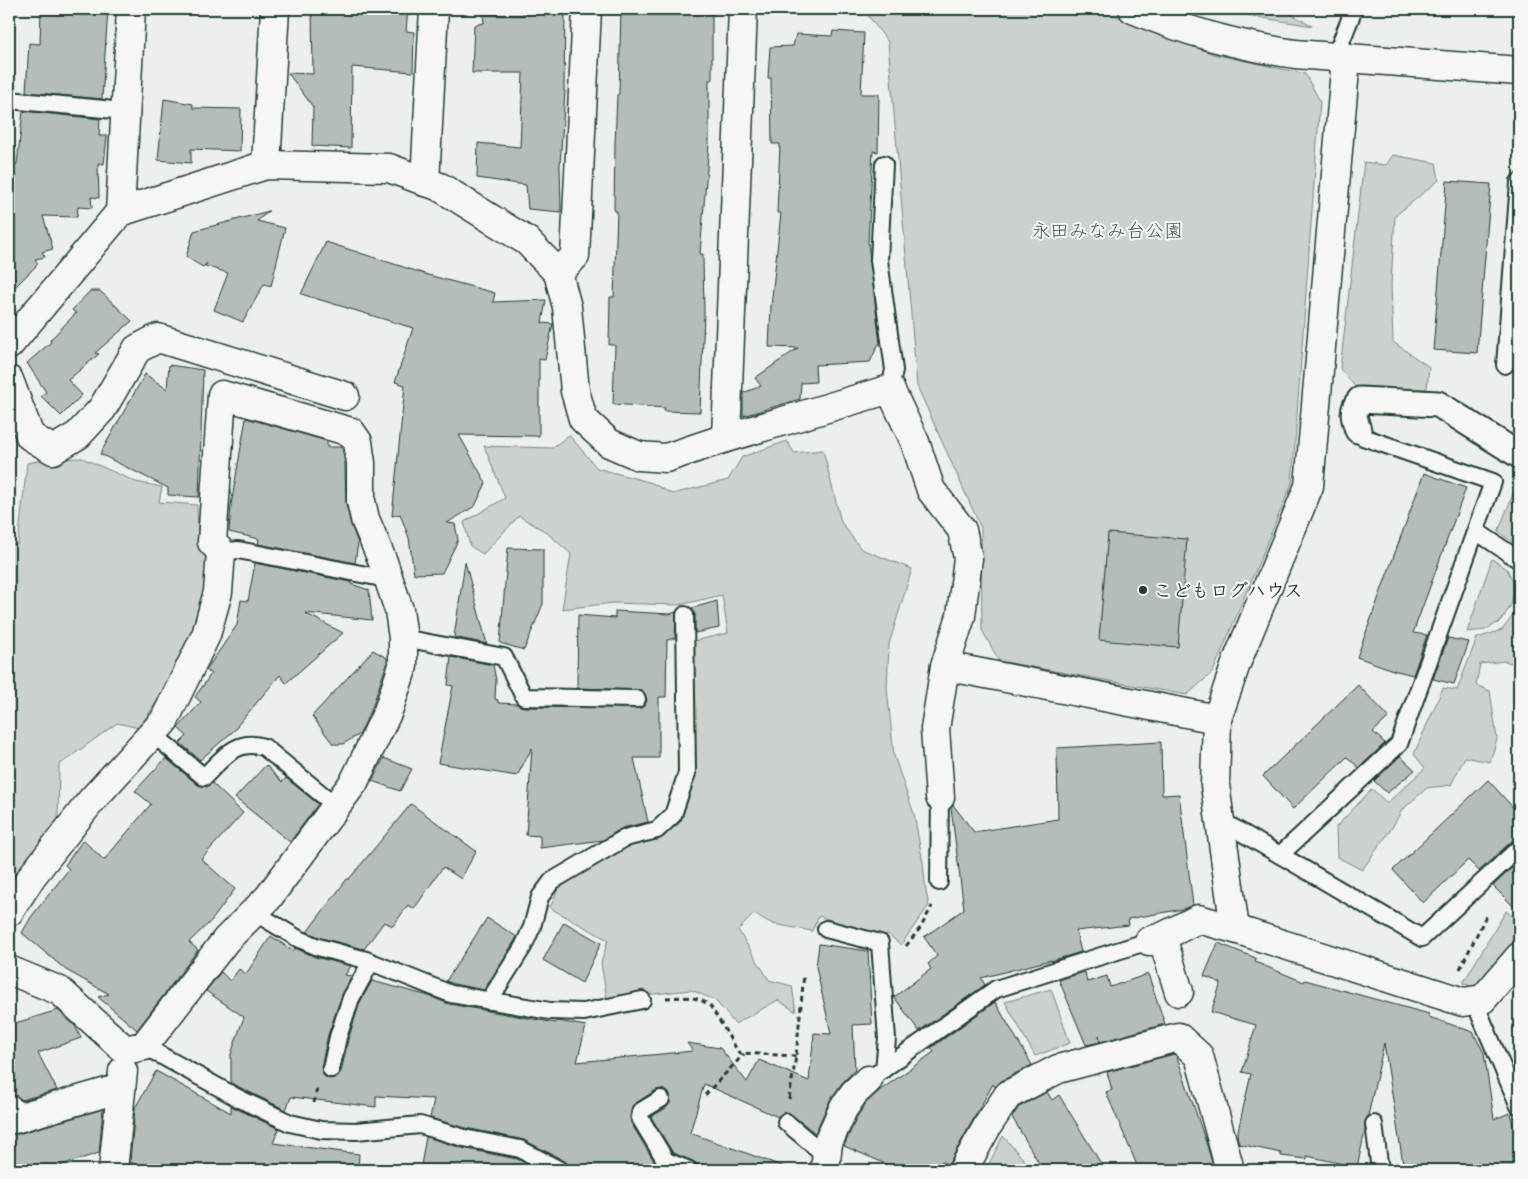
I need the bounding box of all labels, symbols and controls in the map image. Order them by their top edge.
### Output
park label: 永田みなみ台公園 [1031,219,1183,244]
place label: こどもログハウス [1153,579,1303,604]
marker: こどもログハウス [1137,584,1149,596]

